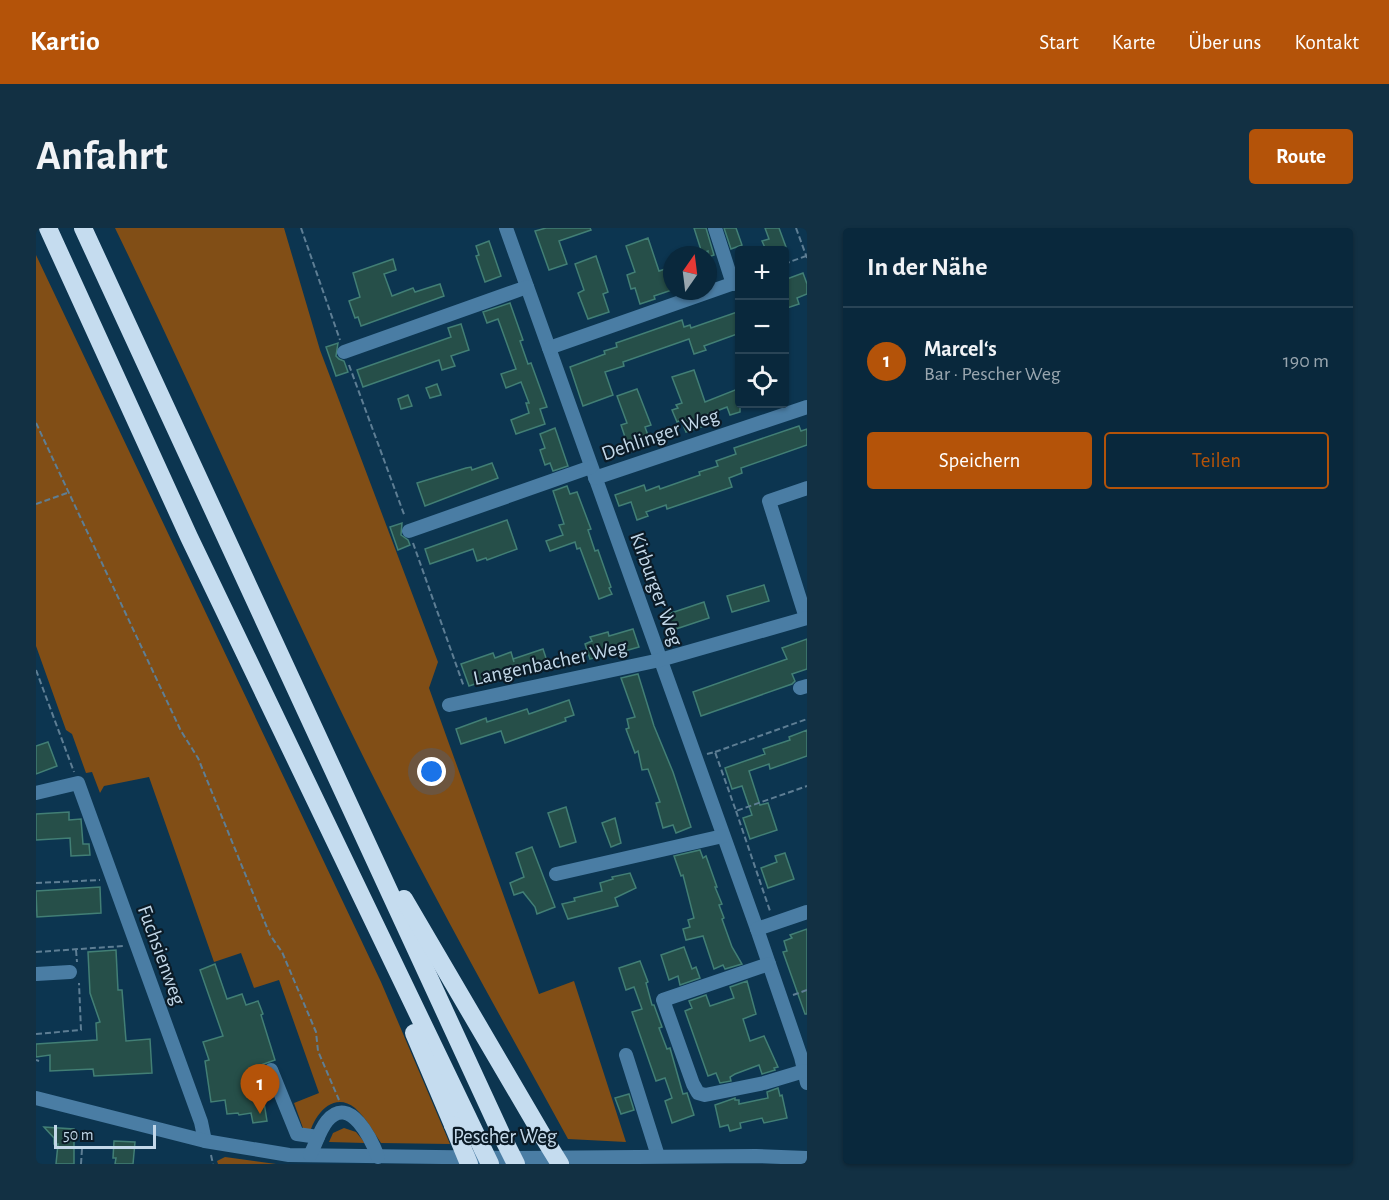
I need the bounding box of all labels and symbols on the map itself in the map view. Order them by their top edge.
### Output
north arrow [663,246,717,300]
street label: Dehlinger Weg [599,404,722,464]
street label: Kirburger Weg [626,530,687,649]
street label: Langenbacher Weg [471,636,630,689]
your location [417,757,446,786]
street label: Fuchsienweg [134,903,190,1009]
pin: 1 [240,1064,280,1114]
scale bar [54,1122,156,1150]
street label: Pescher Weg [453,1126,558,1147]

